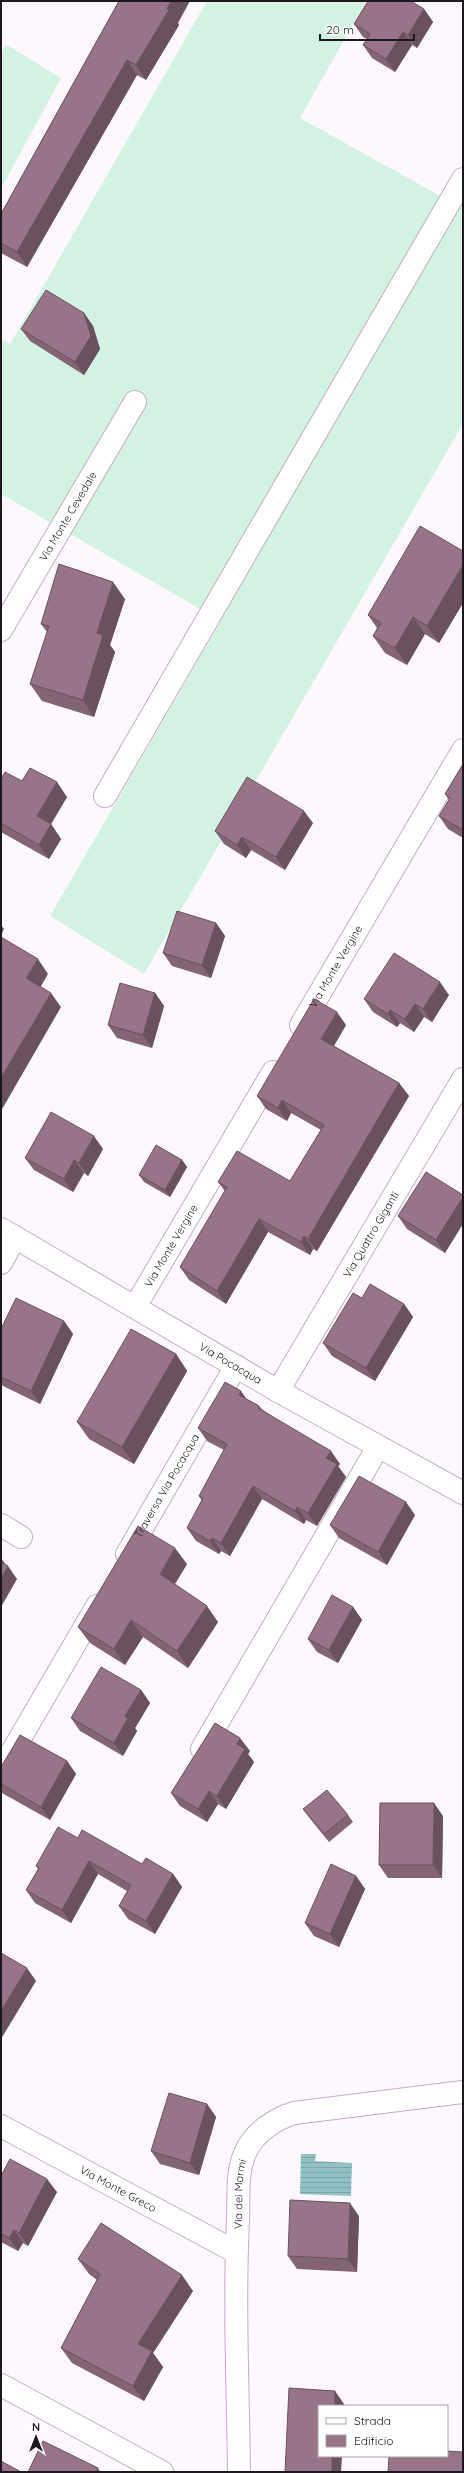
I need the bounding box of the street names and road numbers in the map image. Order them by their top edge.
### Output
street label: Via Monte Cevedale [36,469,100,564]
street label: Via Monte Vergine [306,923,365,1010]
street label: Via Quattro Giganti [340,1189,402,1280]
street label: Via Monte Vergine [141,1202,201,1290]
street label: Via Pocacqua [197,1340,264,1387]
street label: Traversa Via Pocacqua [131,1431,202,1540]
street label: Via dei Marmi [231,2157,249,2229]
street label: Via Monte Greco [78,2163,159,2215]

